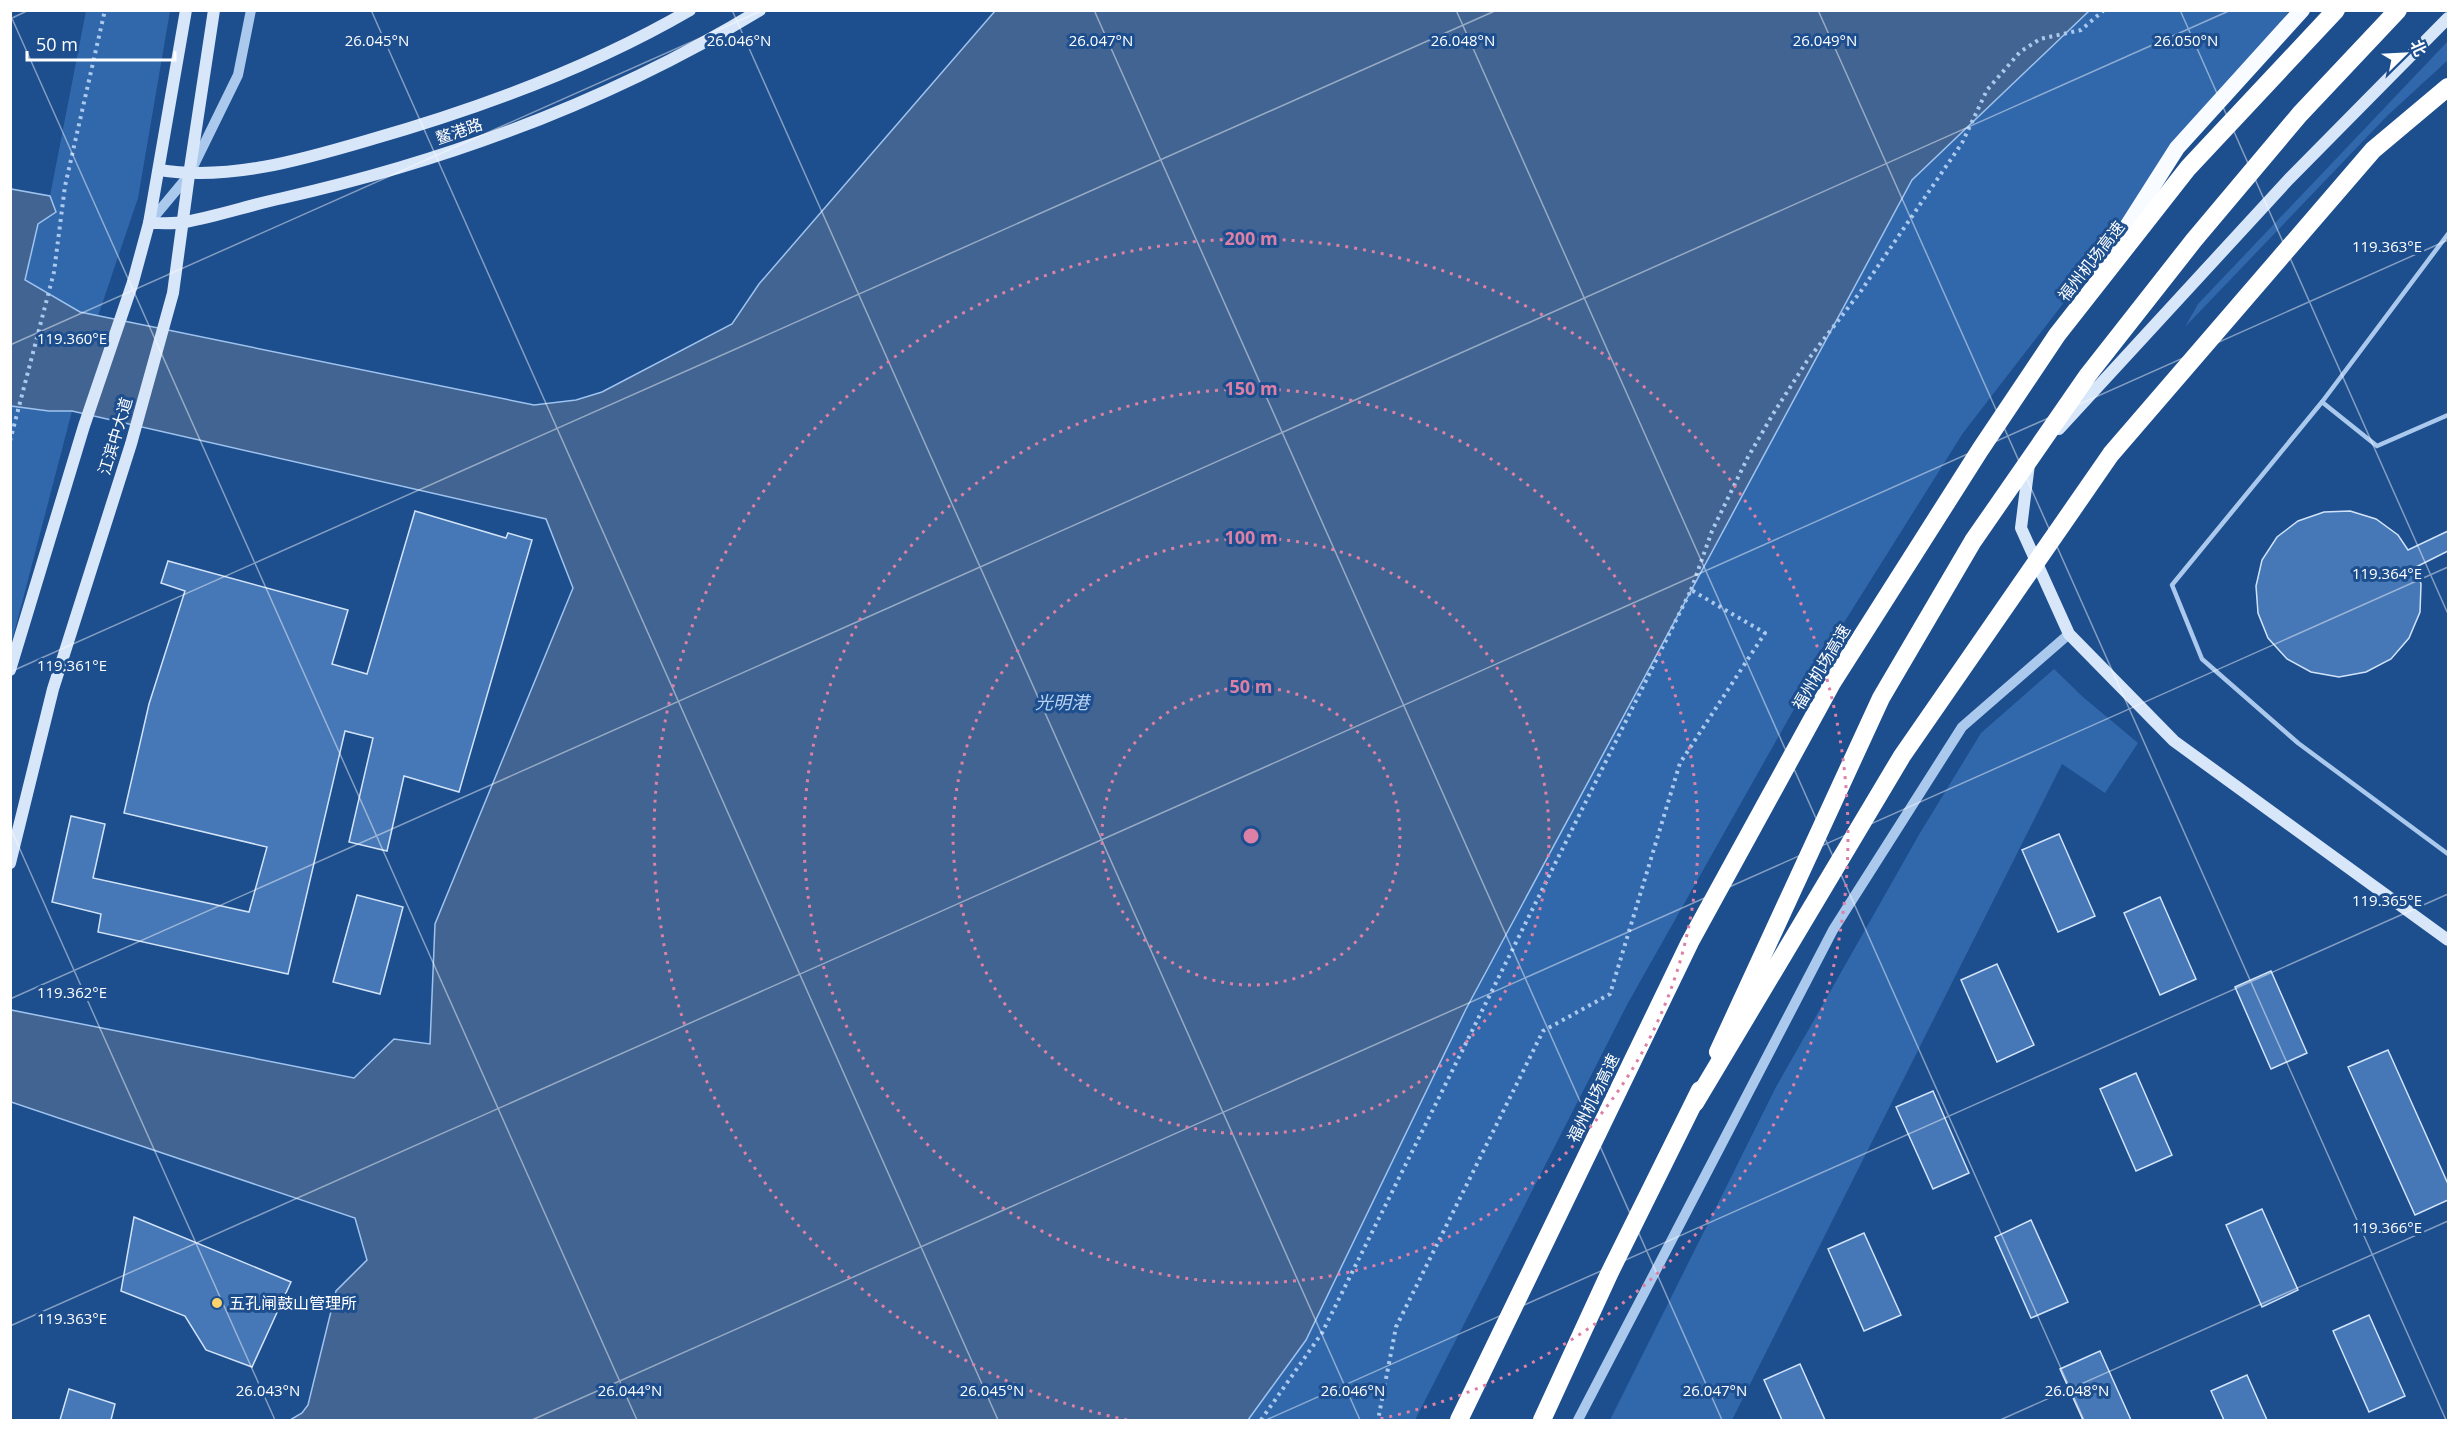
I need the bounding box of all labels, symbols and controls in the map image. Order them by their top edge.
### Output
scale bar [27,24,176,62]
north arrow [2375,24,2435,84]
text: 26.045°N [345,30,409,50]
text: 26.046°N [707,30,771,50]
text: 26.047°N [1069,30,1133,50]
text: 26.048°N [1431,30,1495,50]
text: 26.049°N [1793,30,1857,50]
text: 26.050°N [2154,30,2218,50]
text: 50 m [36,32,78,56]
text: 北 [2405,36,2432,60]
street label: 鳌港路 [433,113,485,149]
street label: 福州机场高速 [2053,216,2129,306]
text: 200 m [1224,226,1278,250]
text: 119.363°E [2352,236,2422,256]
text: 119.360°E [37,328,107,348]
text: 150 m [1224,376,1278,400]
street label: 江滨中大道 [93,395,137,477]
text: 100 m [1224,525,1278,549]
text: 119.364°E [2352,563,2422,583]
street label: 福州机场高速 [1787,620,1855,714]
text: 119.361°E [37,655,107,675]
text: 50 m [1230,674,1272,698]
water label: 光明港 [1035,690,1092,714]
centre of rings [1241,826,1261,846]
text: 119.365°E [2352,890,2422,910]
text: 119.362°E [37,982,107,1002]
street label: 福州机场高速 [1562,1050,1624,1146]
text: 119.366°E [2352,1217,2422,1237]
place label: 五孔闸鼓山管理所 [229,1292,357,1314]
marker: 五孔闸鼓山管理所 [210,1296,224,1310]
text: 119.363°E [37,1308,107,1328]
text: 26.043°N [236,1380,300,1400]
text: 26.044°N [598,1380,662,1400]
text: 26.045°N [960,1380,1024,1400]
text: 26.046°N [1321,1380,1385,1400]
text: 26.047°N [1683,1380,1747,1400]
text: 26.048°N [2045,1380,2109,1400]

